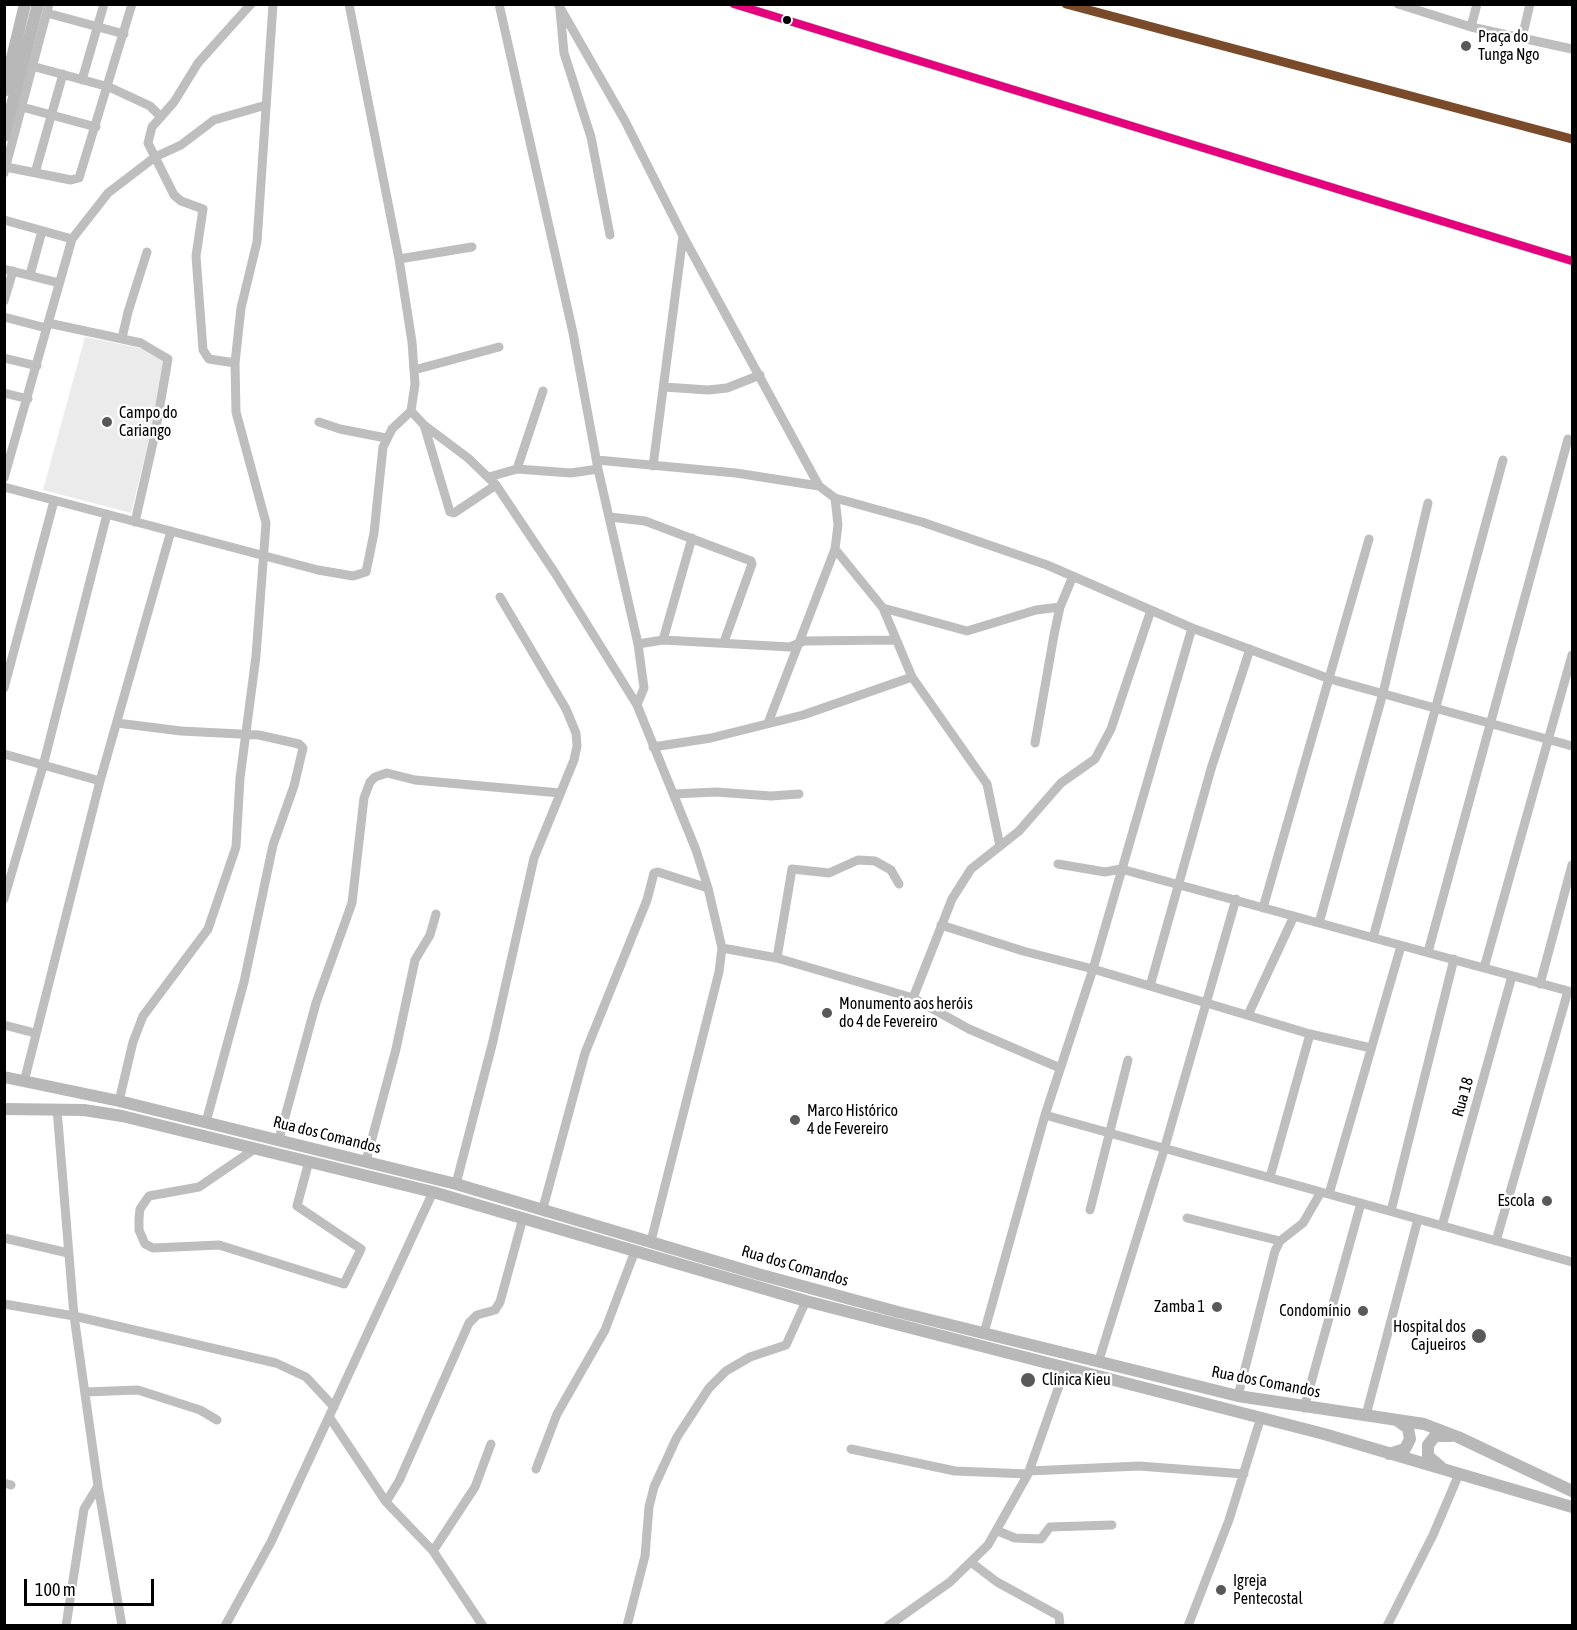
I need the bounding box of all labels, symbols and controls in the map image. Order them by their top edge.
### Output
unlabelled marker [781,14,793,26]
place label: Praça do Tunga Ngo [1478,27,1539,65]
marker: Praça do Tunga Ngo [1459,39,1473,53]
place label: Campo do Cariango [119,403,178,441]
marker: Campo do Cariango [100,415,114,429]
place label: Monumento aos heróis do 4 de Fevereiro [839,994,973,1032]
marker: Monumento aos heróis do 4 de Fevereiro [820,1006,834,1020]
street label: Rua 18 [1448,1075,1478,1119]
place label: Marco Histórico 4 de Fevereiro [807,1101,898,1139]
street label: Rua dos Comandos [271,1112,383,1158]
marker: Marco Histórico 4 de Fevereiro [788,1113,802,1127]
place label: Escola [1497,1191,1535,1211]
marker: Escola [1540,1194,1554,1208]
street label: Rua dos Comandos [739,1242,851,1290]
place label: Zamba 1 [1154,1297,1205,1317]
marker: Zamba 1 [1210,1300,1224,1314]
place label: Condomínio [1279,1301,1351,1321]
marker: Condomínio [1356,1304,1370,1318]
place label: Hospital dos Cajueiros [1393,1317,1466,1355]
marker: Hospital dos Cajueiros [1470,1327,1488,1345]
street label: Rua dos Comandos [1210,1362,1322,1402]
place label: Clínica Kieu [1042,1370,1111,1390]
marker: Clínica Kieu [1019,1371,1037,1389]
scale bar [27,1567,158,1605]
place label: Igreja Pentecostal [1233,1571,1303,1609]
text: 100 m [35,1579,76,1600]
marker: Igreja Pentecostal [1214,1583,1228,1597]

